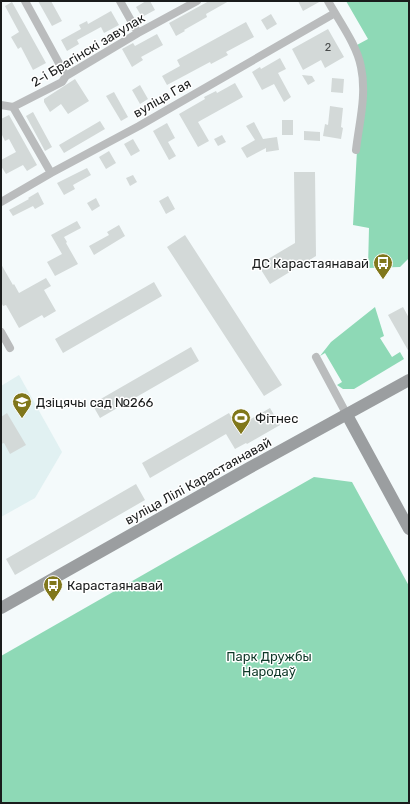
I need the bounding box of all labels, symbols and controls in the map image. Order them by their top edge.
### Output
street label: 2-і Брагінскі завулак [28,10,148,90]
house number: 2 [325,41,331,54]
street label: вуліца Гая [130,75,194,121]
bus stop icon: ДС Карастаянавай [372,252,394,280]
place label: ДС Карастаянавай [252,256,369,271]
school or university icon: Дзіцячы сад №266 [11,391,33,419]
place label: Дзіцячы сад №266 [36,395,154,410]
sports icon: Фітнес [230,407,252,435]
place label: Фітнес [255,411,298,426]
street label: вуліца Лілі Карастаянавай [122,434,274,528]
bus stop icon: Карастаянавай [42,574,64,602]
place label: Карастаянавай [67,578,163,593]
park label: Парк Дружбы Народаў [226,649,312,679]

